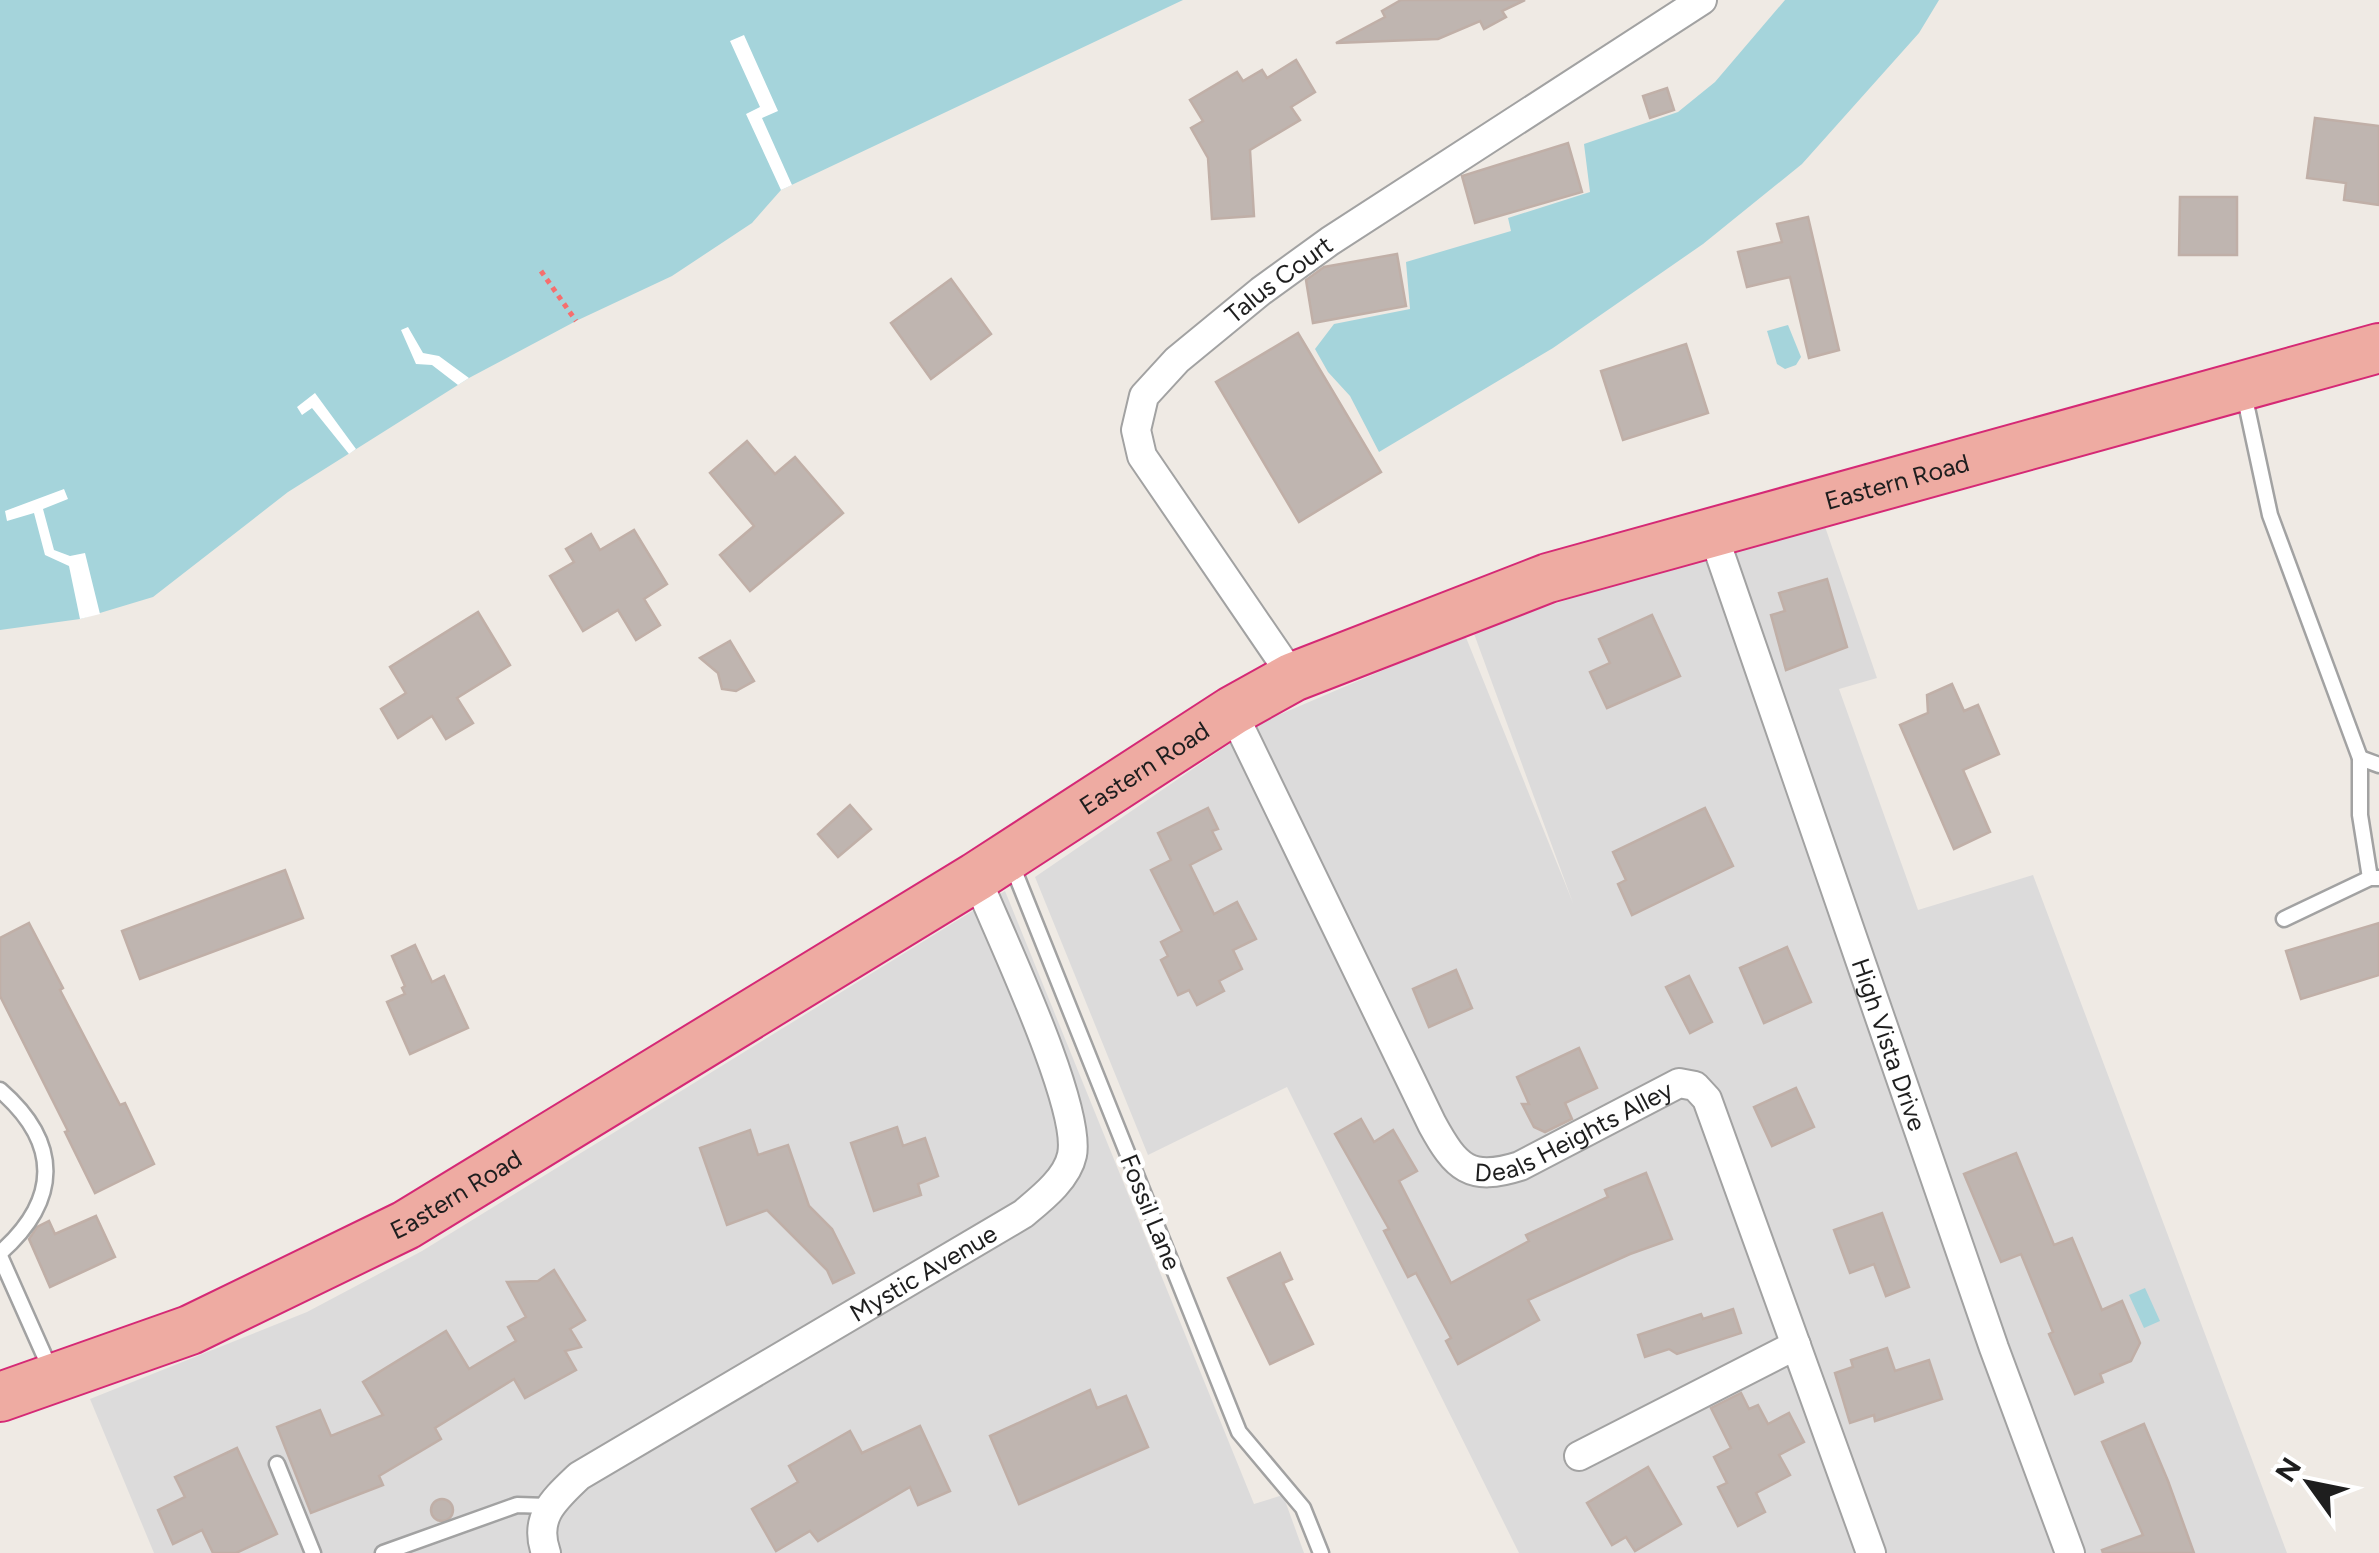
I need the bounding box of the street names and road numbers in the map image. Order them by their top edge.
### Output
street label: Talus Court [1219,229,1338,329]
street label: Eastern Road [1821,447,1972,516]
street label: Eastern Road [1074,715,1215,821]
street label: High Vista Drive [1846,954,1933,1135]
street label: Deals Heights Alley [1474,1074,1677,1188]
street label: Eastern Road [385,1143,527,1245]
street label: Fossil Lane [1114,1150,1188,1274]
street label: Mystic Avenue [844,1218,1002,1328]

